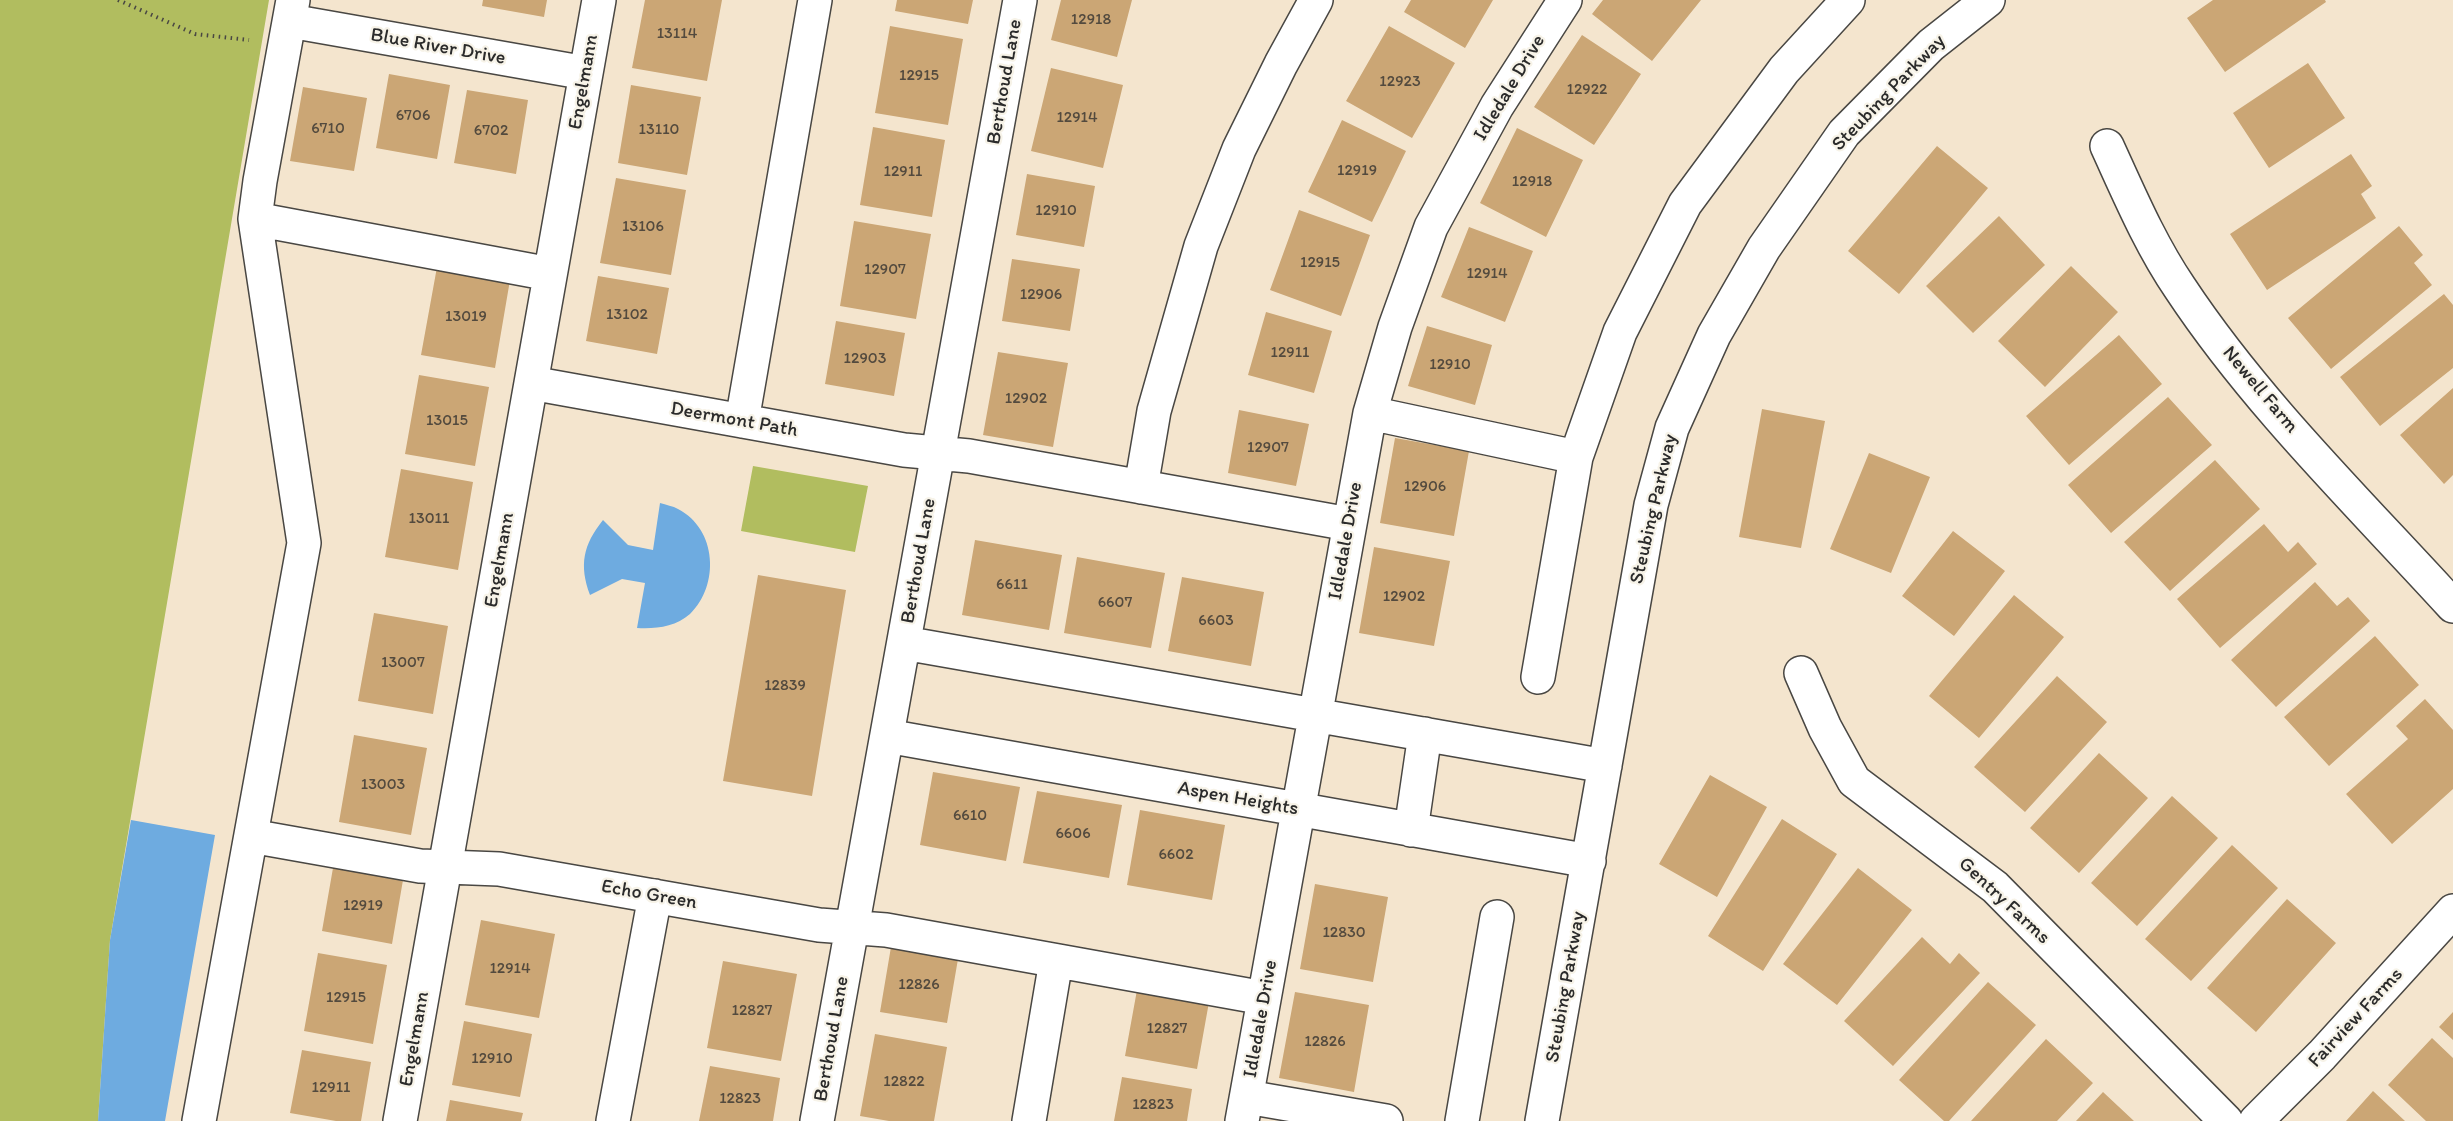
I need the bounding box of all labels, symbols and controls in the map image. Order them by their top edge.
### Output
house number: 12918 [1071,10,1111,30]
street label: Berthoud Lane [982,18,1028,146]
street label: Blue River Drive [369,23,507,71]
house number: 13114 [657,24,697,44]
street label: Steubing Parkway [1827,30,1951,156]
street label: Idledale Drive [1469,31,1551,145]
street label: Engelmann [564,33,604,131]
house number: 12915 [899,66,939,86]
house number: 12923 [1379,72,1421,92]
house number: 12922 [1566,80,1608,100]
house number: 6706 [396,106,430,126]
house number: 12914 [1056,108,1098,128]
house number: 6710 [311,119,345,139]
house number: 13110 [639,120,679,140]
house number: 6702 [474,121,508,141]
house number: 12919 [1337,161,1377,181]
house number: 12911 [883,162,923,182]
house number: 12918 [1512,172,1552,192]
house number: 12910 [1035,201,1077,221]
house number: 13106 [622,217,664,237]
house number: 12915 [1300,253,1340,273]
house number: 12907 [864,260,906,280]
house number: 12914 [1466,264,1508,284]
house number: 12906 [1020,285,1062,305]
house number: 13102 [606,305,648,325]
house number: 13019 [445,307,487,327]
street label: Newell Farm [2217,342,2303,438]
house number: 12911 [1270,343,1310,363]
house number: 12903 [844,349,886,369]
house number: 12910 [1429,355,1471,375]
house number: 12902 [1005,389,1047,409]
street label: Deermont Path [669,397,799,443]
house number: 13015 [426,411,468,431]
street label: Steubing Parkway [1625,432,1683,586]
house number: 12907 [1247,438,1289,458]
house number: 12906 [1404,477,1446,497]
street label: Idledale Drive [1324,480,1368,602]
street label: Berthoud Lane [896,497,942,625]
house number: 13011 [409,509,449,529]
street label: Engelmann [480,511,520,609]
house number: 6611 [996,575,1028,595]
house number: 12902 [1383,587,1425,607]
house number: 6607 [1098,593,1132,613]
house number: 6603 [1198,611,1234,631]
house number: 13007 [381,653,425,673]
house number: 12839 [764,676,806,696]
house number: 13003 [361,775,405,795]
street label: Aspen Heights [1176,777,1300,821]
house number: 6610 [953,806,987,826]
house number: 6606 [1055,824,1091,844]
house number: 6602 [1158,845,1194,865]
street label: Gentry Farms [1953,852,2055,950]
street label: Echo Green [599,875,699,915]
house number: 12919 [343,896,383,916]
street label: Steubing Parkway [1541,910,1591,1064]
house number: 12830 [1322,923,1366,943]
street label: Idledale Drive [1239,958,1283,1080]
house number: 12914 [489,959,531,979]
street label: Fairview Farms [2304,963,2408,1073]
street label: Berthoud Lane [809,975,855,1103]
house number: 12826 [898,975,940,995]
house number: 12915 [326,988,366,1008]
street label: Engelmann [395,990,435,1088]
house number: 12827 [732,1001,772,1021]
house number: 12827 [1147,1019,1187,1039]
house number: 12826 [1304,1032,1346,1052]
house number: 12910 [471,1049,513,1069]
house number: 12822 [883,1072,925,1092]
house number: 12911 [311,1078,351,1098]
house number: 12823 [719,1089,761,1109]
house number: 12823 [1132,1095,1174,1115]

